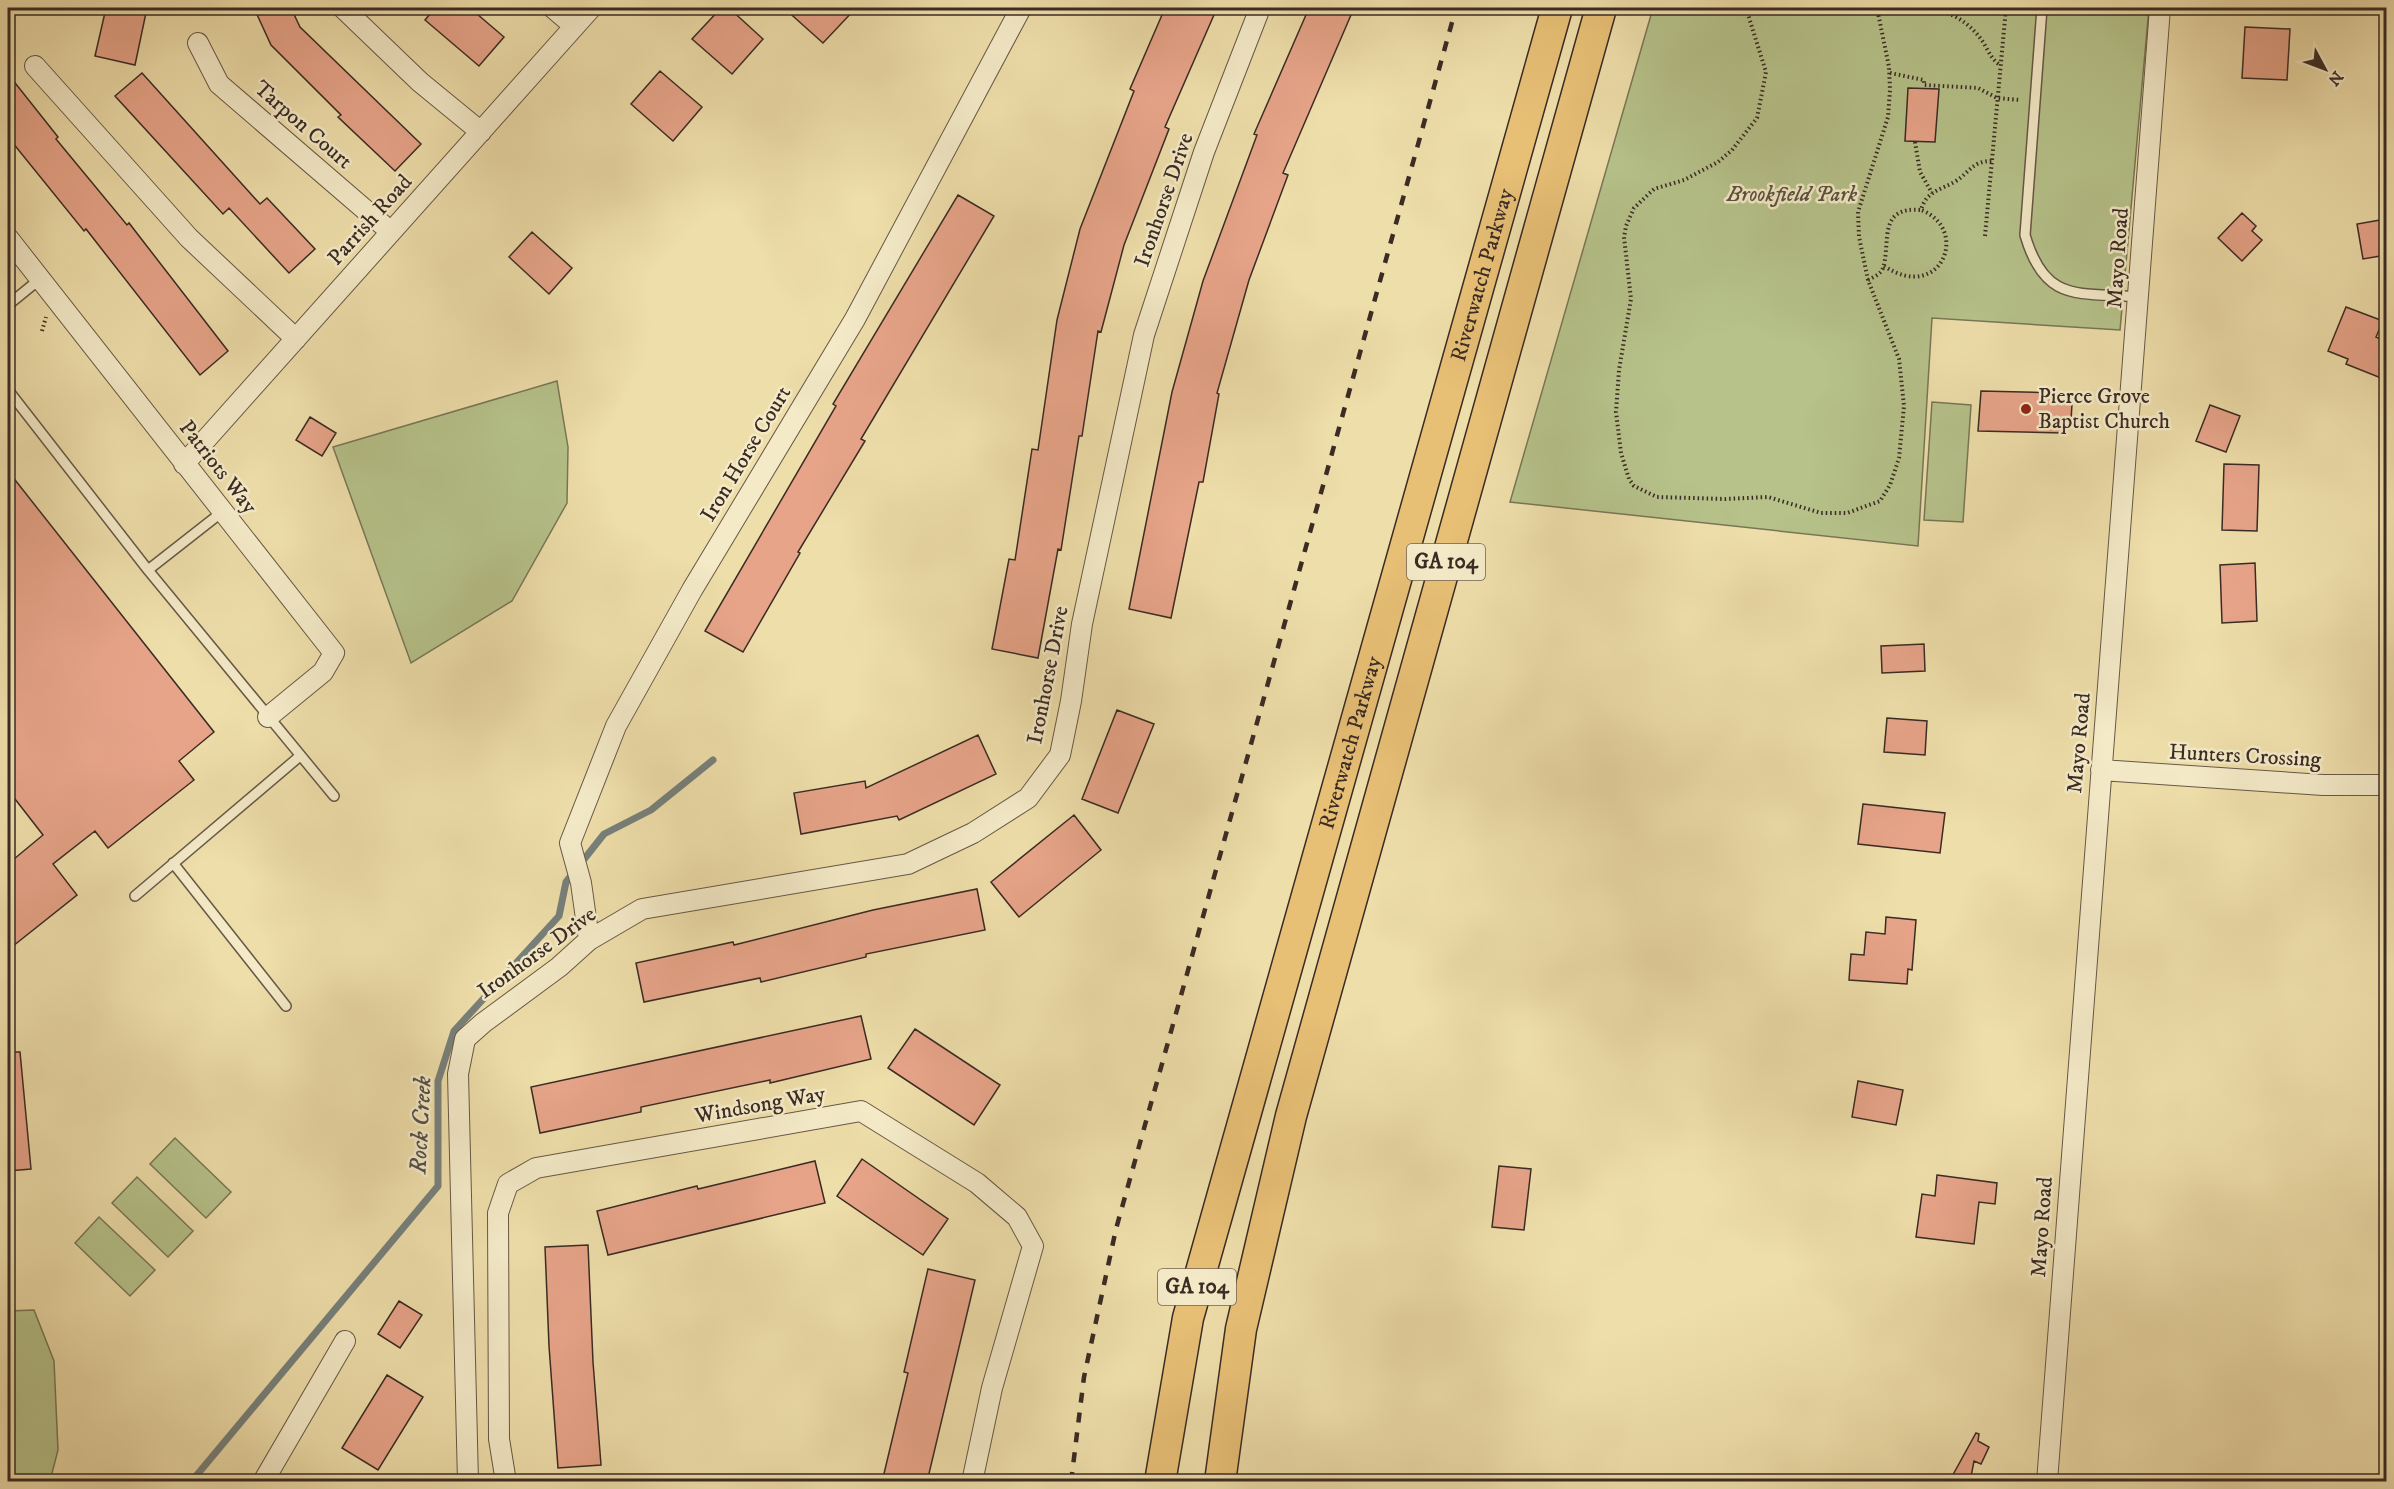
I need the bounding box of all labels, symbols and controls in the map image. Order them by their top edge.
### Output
north arrow [2295,39,2355,99]
text: N [2324,67,2347,90]
street label: Tarpon Court [248,75,358,175]
street label: Ironhorse Drive [1128,129,1200,271]
street label: Parrish Road [322,169,418,271]
park label: Brookfield Park [1726,181,1858,208]
street label: Riverwatch Parkway [1445,185,1519,365]
street label: Mayo Road [2101,207,2135,309]
street label: Iron Horse Court [695,381,797,527]
place label: Pierce Grove Baptist Church [2038,383,2170,435]
marker: Pierce Grove Baptist Church [2019,402,2033,416]
street label: Patriots Way [173,415,263,520]
road number: GA 104 [1407,544,1485,580]
street label: Ironhorse Drive [1021,604,1075,746]
street label: Riverwatch Parkway [1313,653,1387,832]
street label: Mayo Road [2061,692,2097,794]
street label: Hunters Crossing [2168,739,2322,773]
street label: Ironhorse Drive [472,901,602,1005]
water label: Rock Creek [403,1075,439,1176]
street label: Windsong Way [692,1080,828,1130]
street label: Mayo Road [2025,1176,2059,1278]
road number: GA 104 [1158,1269,1236,1305]

